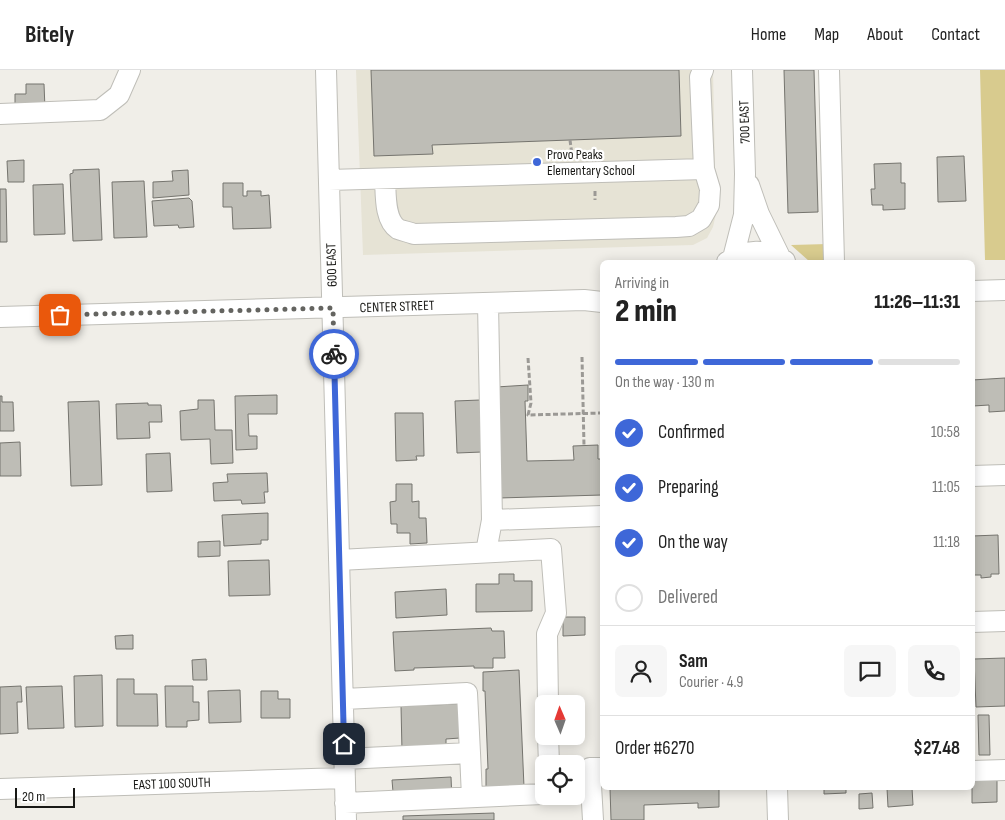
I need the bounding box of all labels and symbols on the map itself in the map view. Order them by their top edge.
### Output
street label: 700 EAST [735,100,754,144]
place label: Provo Peaks Elementary School [547,146,635,179]
marker: Provo Peaks Elementary School [531,156,543,168]
street label: 600 EAST [322,242,341,287]
pin [39,294,81,336]
street label: CENTER STREET [359,297,435,316]
courier [309,329,359,379]
north arrow [535,695,585,745]
pin [323,723,365,765]
street label: EAST 100 SOUTH [133,774,211,793]
scale bar [15,785,75,808]

